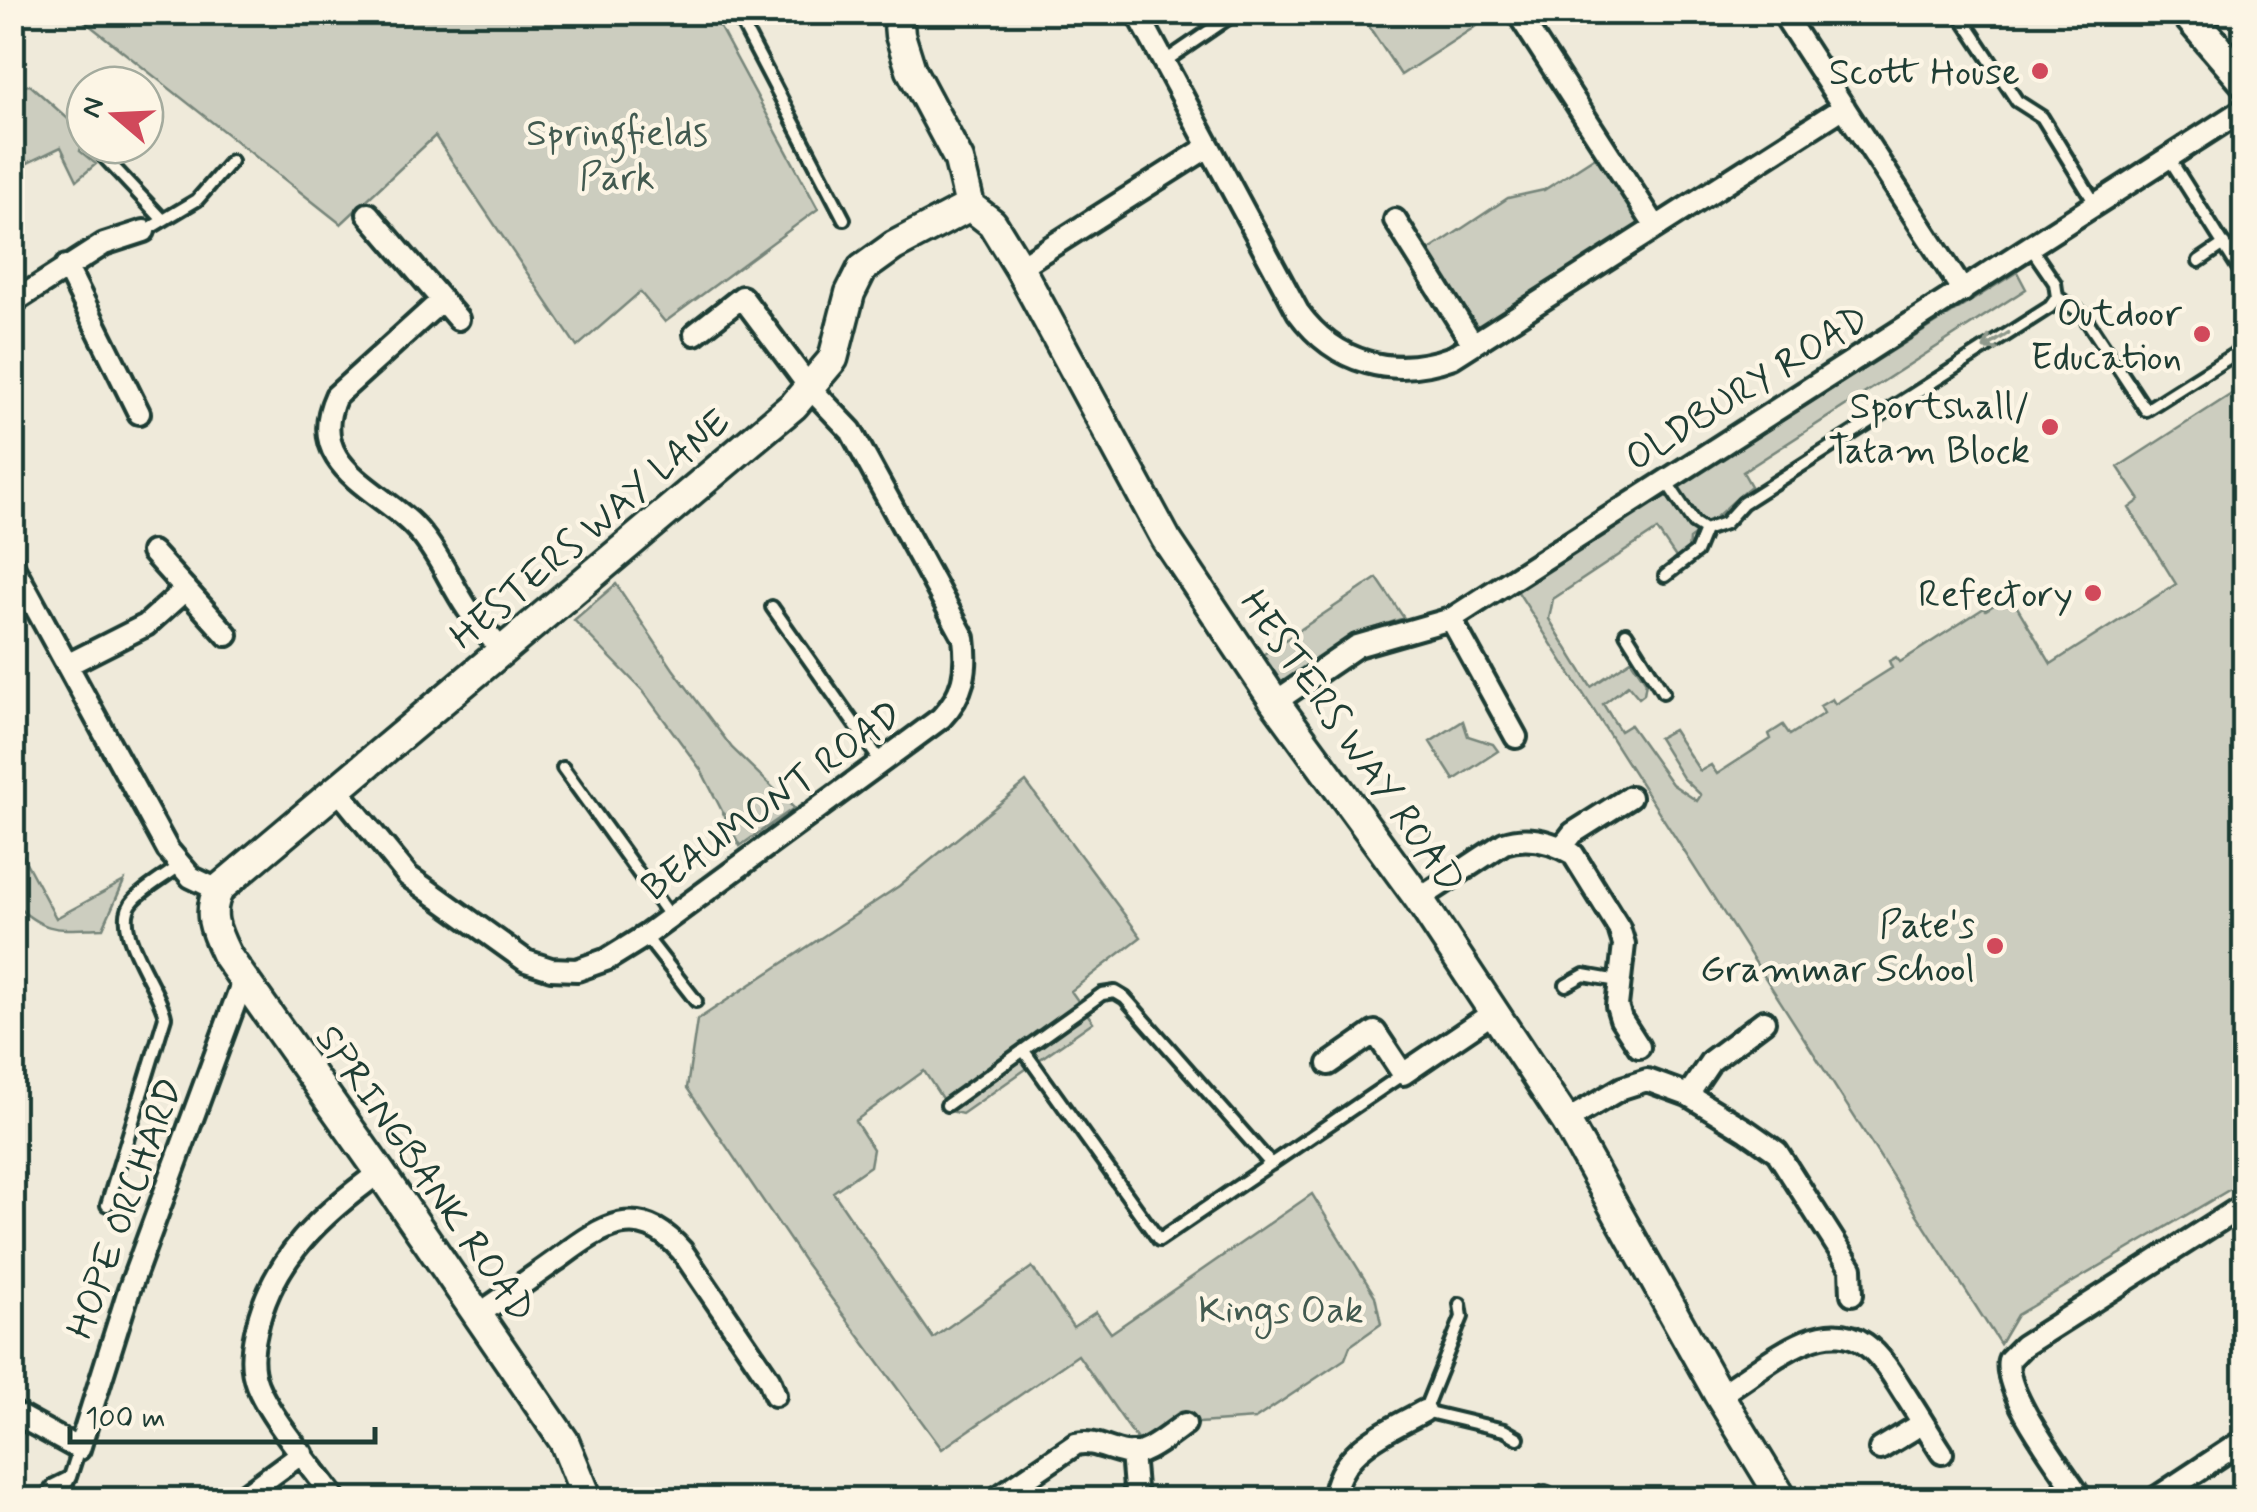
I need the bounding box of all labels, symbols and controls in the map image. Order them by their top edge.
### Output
place label: Scott House [1829,49,2020,98]
marker: Scott House [2029,60,2051,82]
north arrow [65,65,165,165]
text: N [73,93,114,123]
park label: Springfields Park [526,110,708,203]
place label: Outdoor Education [2030,290,2182,383]
street label: OLDBURY ROAD [1617,295,1878,483]
marker: Outdoor Education [2191,323,2213,345]
one-way arrow [1982,331,2010,352]
place label: Sportshall/ Tatam Block [1828,383,2030,476]
street label: HESTERS WAY LANE [441,398,741,661]
marker: Sportshall/ Tatam Block [2039,416,2061,438]
place label: Refectory [1918,571,2073,620]
street label: HESTERS WAY ROAD [1228,581,1474,904]
marker: Refectory [2082,582,2104,604]
street label: BEAUMONT ROAD [632,691,912,913]
place label: Pate's Grammar School [1700,902,1975,995]
marker: Pate's Grammar School [1984,935,2006,957]
street label: SPRINGBANK ROAD [303,1016,545,1333]
street label: HOPE ORCHARD [57,1072,196,1346]
park label: Kings Oak [1198,1287,1364,1340]
scale bar [70,1382,375,1444]
text: 100 m [85,1399,166,1438]

